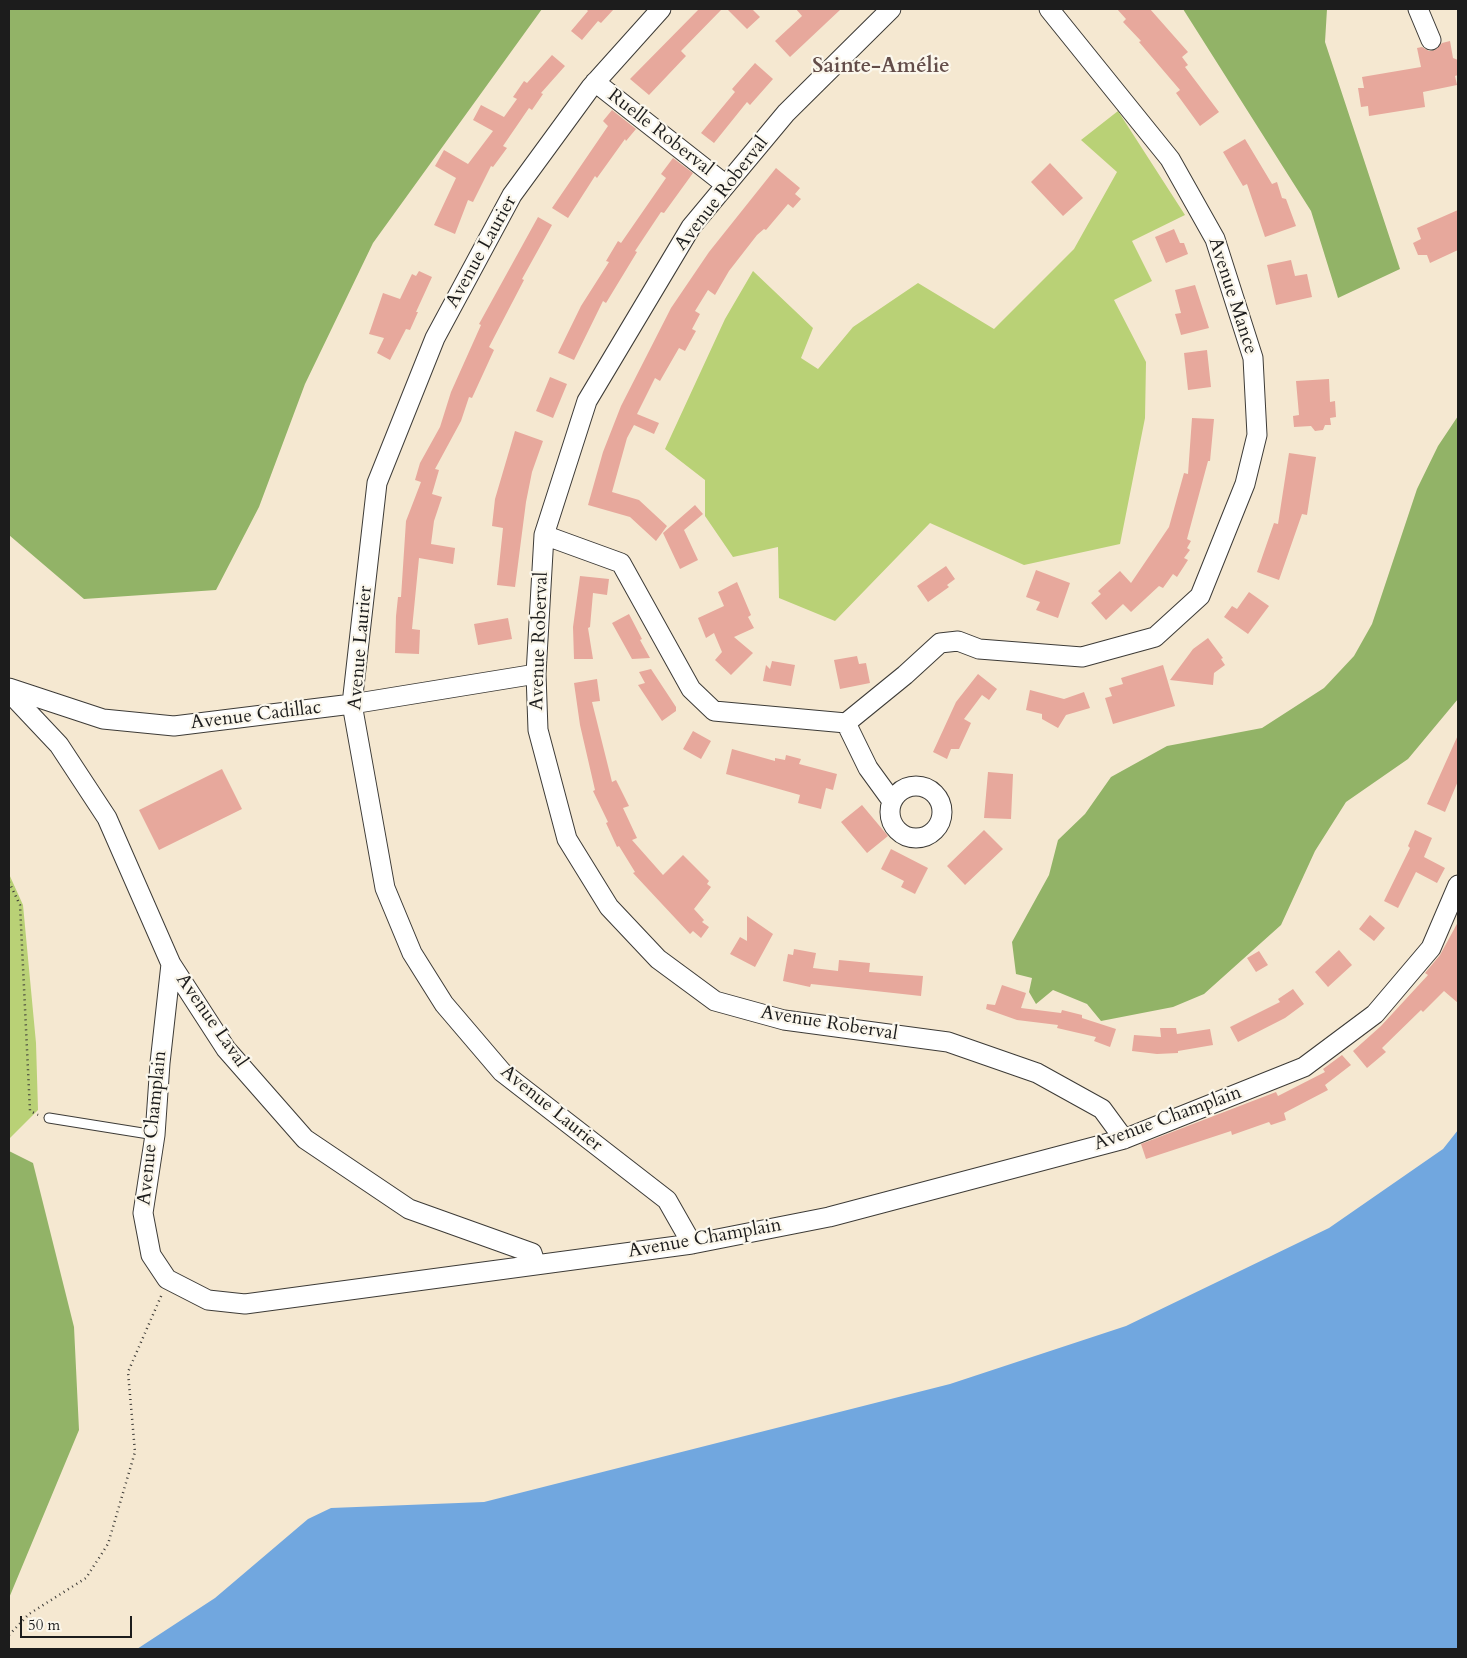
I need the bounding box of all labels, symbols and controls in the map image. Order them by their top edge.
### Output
district label: Sainte-Amélie [812,54,950,80]
street label: Ruelle Roberval [603,85,717,181]
street label: Avenue Roberval [670,132,774,256]
street label: Avenue Laurier [442,192,522,312]
street label: Avenue Mance [1202,235,1262,357]
street label: Avenue Roberval [526,571,554,711]
street label: Avenue Laurier [344,585,378,711]
street label: Avenue Cadillac [189,697,323,735]
street label: Avenue Laval [170,970,252,1072]
street label: Avenue Roberval [759,1002,899,1046]
street label: Avenue Champlain [134,1050,172,1206]
street label: Avenue Laurier [495,1061,607,1157]
street label: Avenue Champlain [1091,1082,1245,1156]
street label: Avenue Champlain [627,1214,783,1264]
scale bar [22,1606,135,1638]
text: 50 m [28,1615,60,1635]

